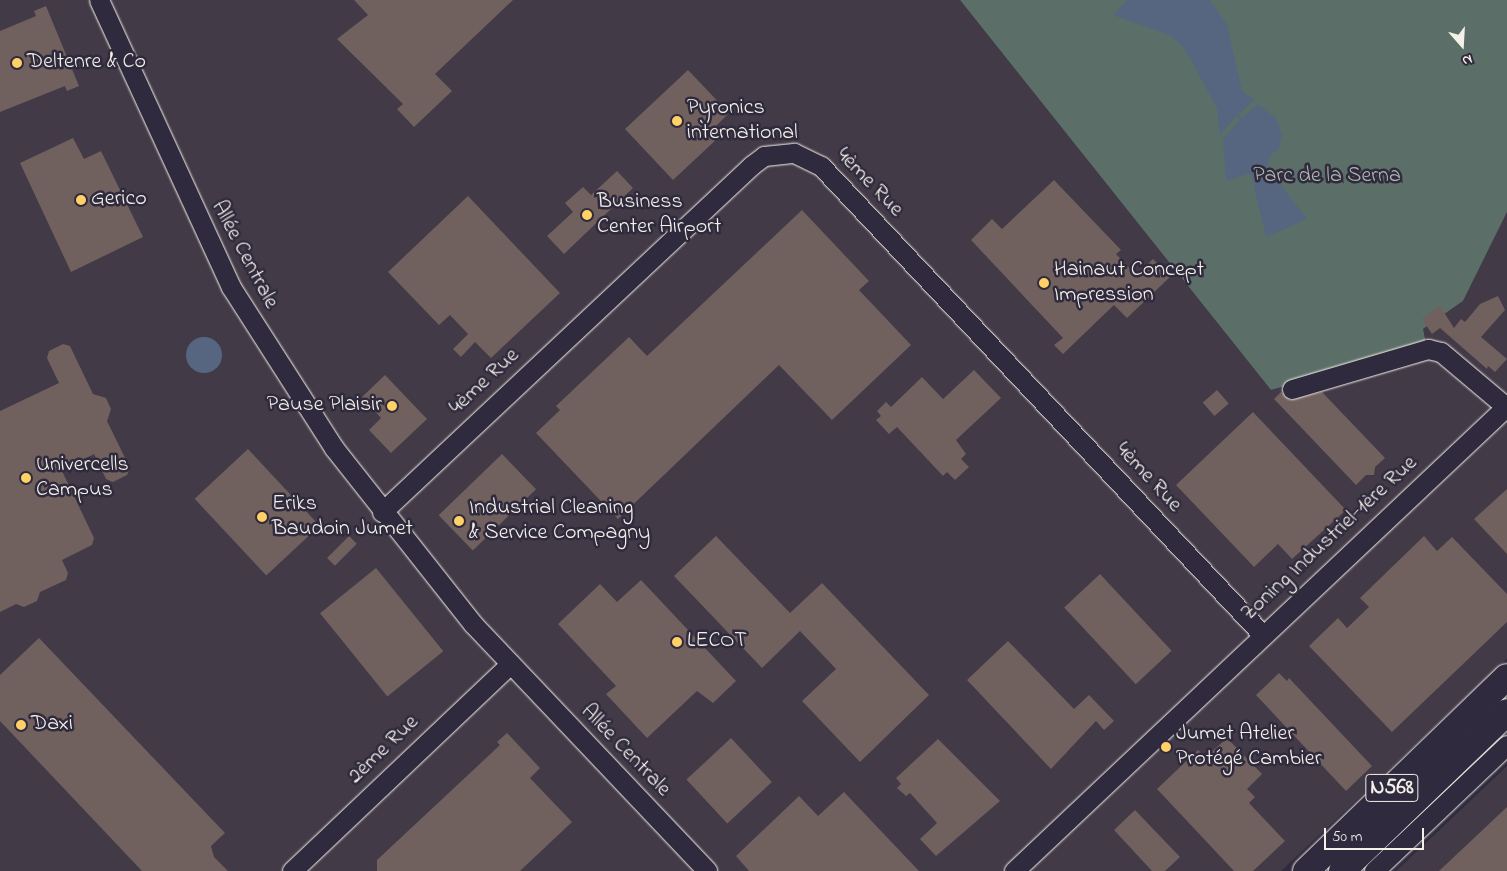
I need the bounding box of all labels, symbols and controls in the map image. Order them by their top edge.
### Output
north arrow [1437,20,1487,70]
text: N [1459,48,1475,71]
place label: Deltenre & Co [27,50,146,76]
marker: Deltenre & Co [11,57,23,69]
place label: Pyronics international [687,95,798,146]
marker: Pyronics international [671,115,683,127]
street label: 4ème Rue [830,143,908,223]
park label: Parc de la Serna [1253,164,1401,190]
place label: Gerico [91,187,147,213]
place label: Business Center Airport [597,189,721,240]
marker: Gerico [75,194,87,206]
street label: Allée Centrale [205,196,283,314]
marker: Business Center Airport [581,209,593,221]
place label: Hainaut Concept Impression [1054,257,1204,308]
marker: Hainaut Concept Impression [1038,277,1050,289]
street label: 4ème Rue [445,343,525,421]
place label: Pause Plaisir [267,393,382,419]
marker: Pause Plaisir [386,400,398,412]
street label: 4ème Rue [1109,438,1187,518]
street label: Zoning Industriel-1ère Rue [1237,451,1423,627]
place label: Univercells Campus [36,452,129,504]
marker: Univercells Campus [20,472,32,484]
place label: Eriks Baudoin Jumet [272,491,413,542]
place label: Industrial Cleaning & Service Compagny [469,495,650,546]
marker: Eriks Baudoin Jumet [256,511,268,523]
marker: Industrial Cleaning & Service Compagny [453,515,465,527]
place label: LECOT [687,629,747,655]
marker: LECOT [671,636,683,648]
street label: Allée Centrale [574,699,676,803]
street label: 2ème Rue [343,710,425,790]
place label: Daxi [31,712,73,738]
marker: Daxi [15,719,27,731]
place label: Jumet Atelier Protégé Cambier [1176,721,1321,772]
marker: Jumet Atelier Protégé Cambier [1160,741,1172,753]
road number: N568 [1364,770,1420,806]
scale bar [1327,818,1427,850]
text: 50 m [1332,826,1362,848]

